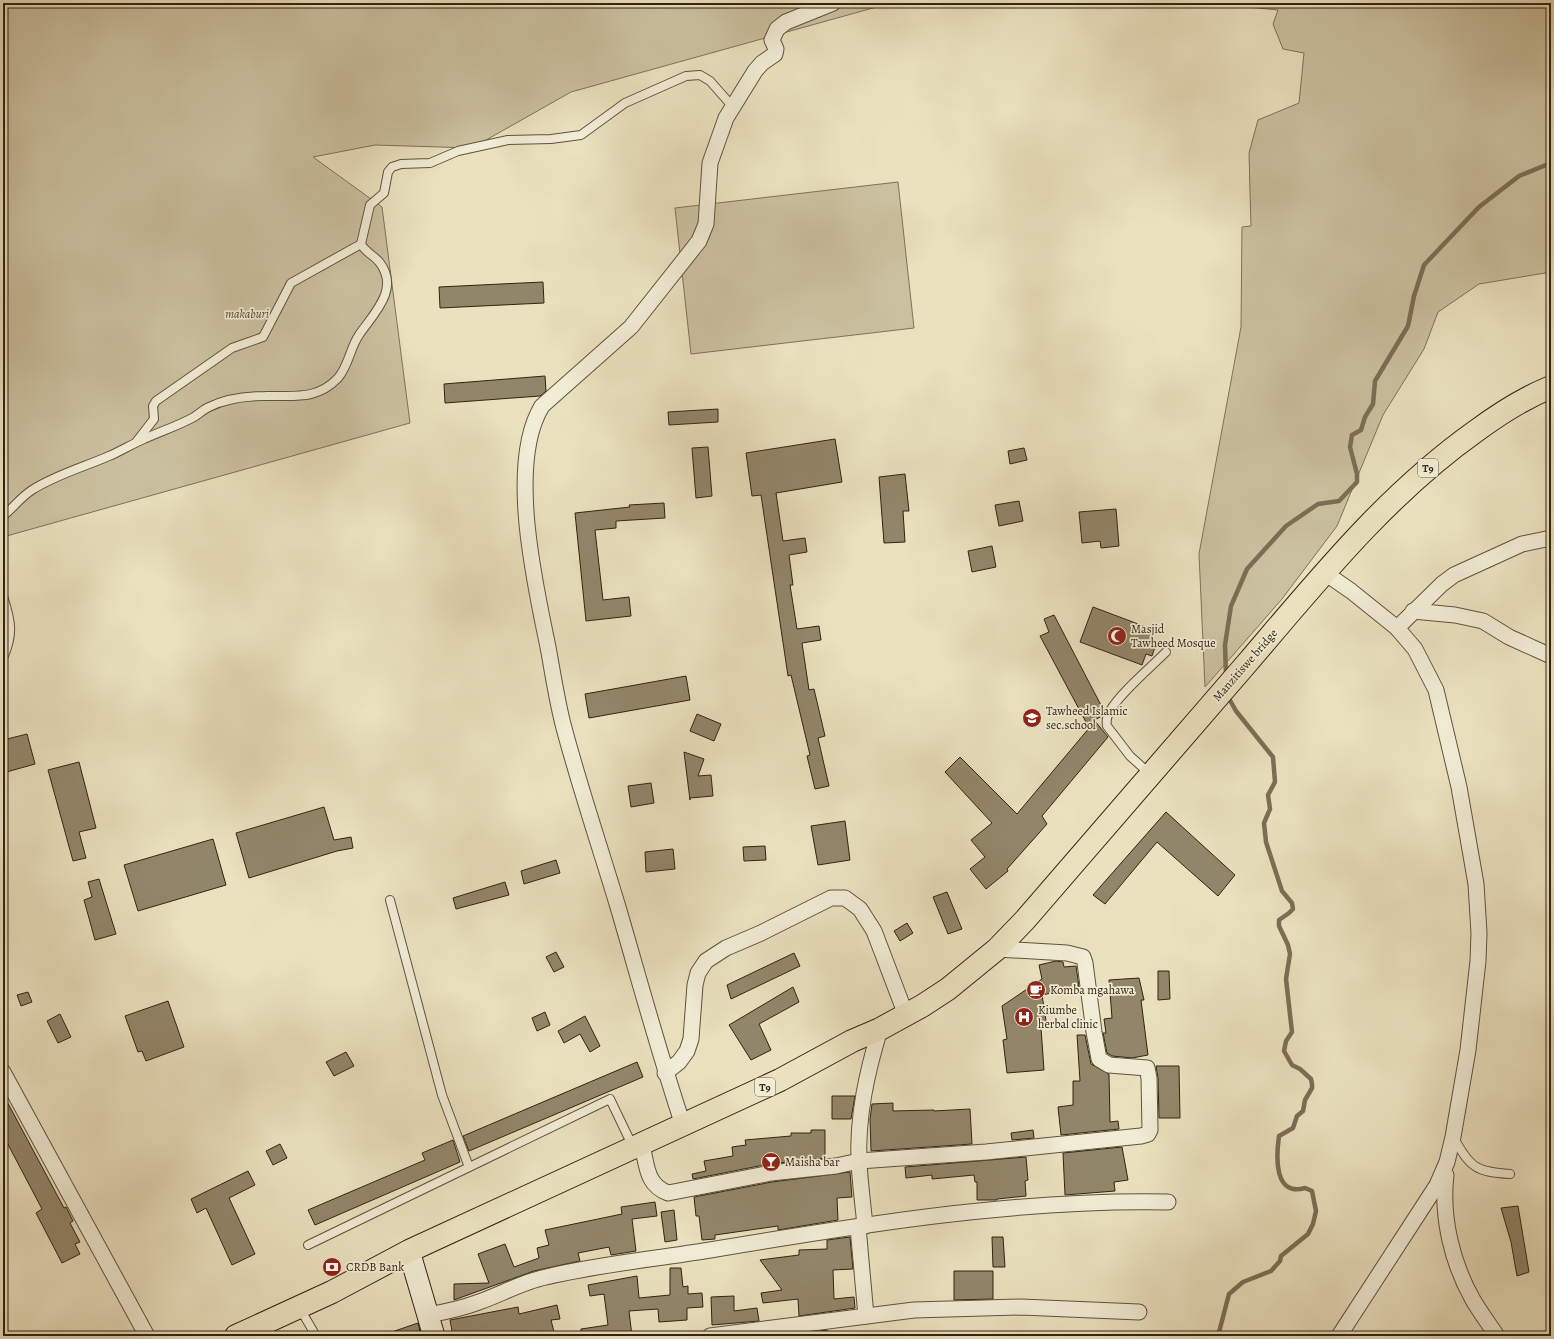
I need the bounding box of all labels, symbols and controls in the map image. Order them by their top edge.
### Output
park label: makaburi [225,306,269,322]
road number: T9 [1418,459,1438,477]
place label: Masjid Tawheed Mosque [1131,621,1216,651]
mosque icon: Masjid Tawheed Mosque [1106,625,1128,647]
street label: Manzitiswe bridge [1209,625,1281,705]
place label: Tawheed Islamic sec.school [1046,703,1128,733]
school or university icon: Tawheed Islamic sec.school [1021,707,1043,729]
cafe icon: Komba mgahawa [1025,979,1047,1001]
place label: Komba mgahawa [1050,982,1135,998]
place label: Kiumbe herbal clinic [1038,1002,1098,1032]
hospital icon: Kiumbe herbal clinic [1013,1006,1035,1028]
road number: T9 [755,1078,775,1096]
bar icon: Maisha bar [760,1151,782,1173]
place label: Maisha bar [785,1154,840,1170]
bank icon: CRDB Bank [321,1256,343,1278]
place label: CRDB Bank [346,1259,404,1275]

